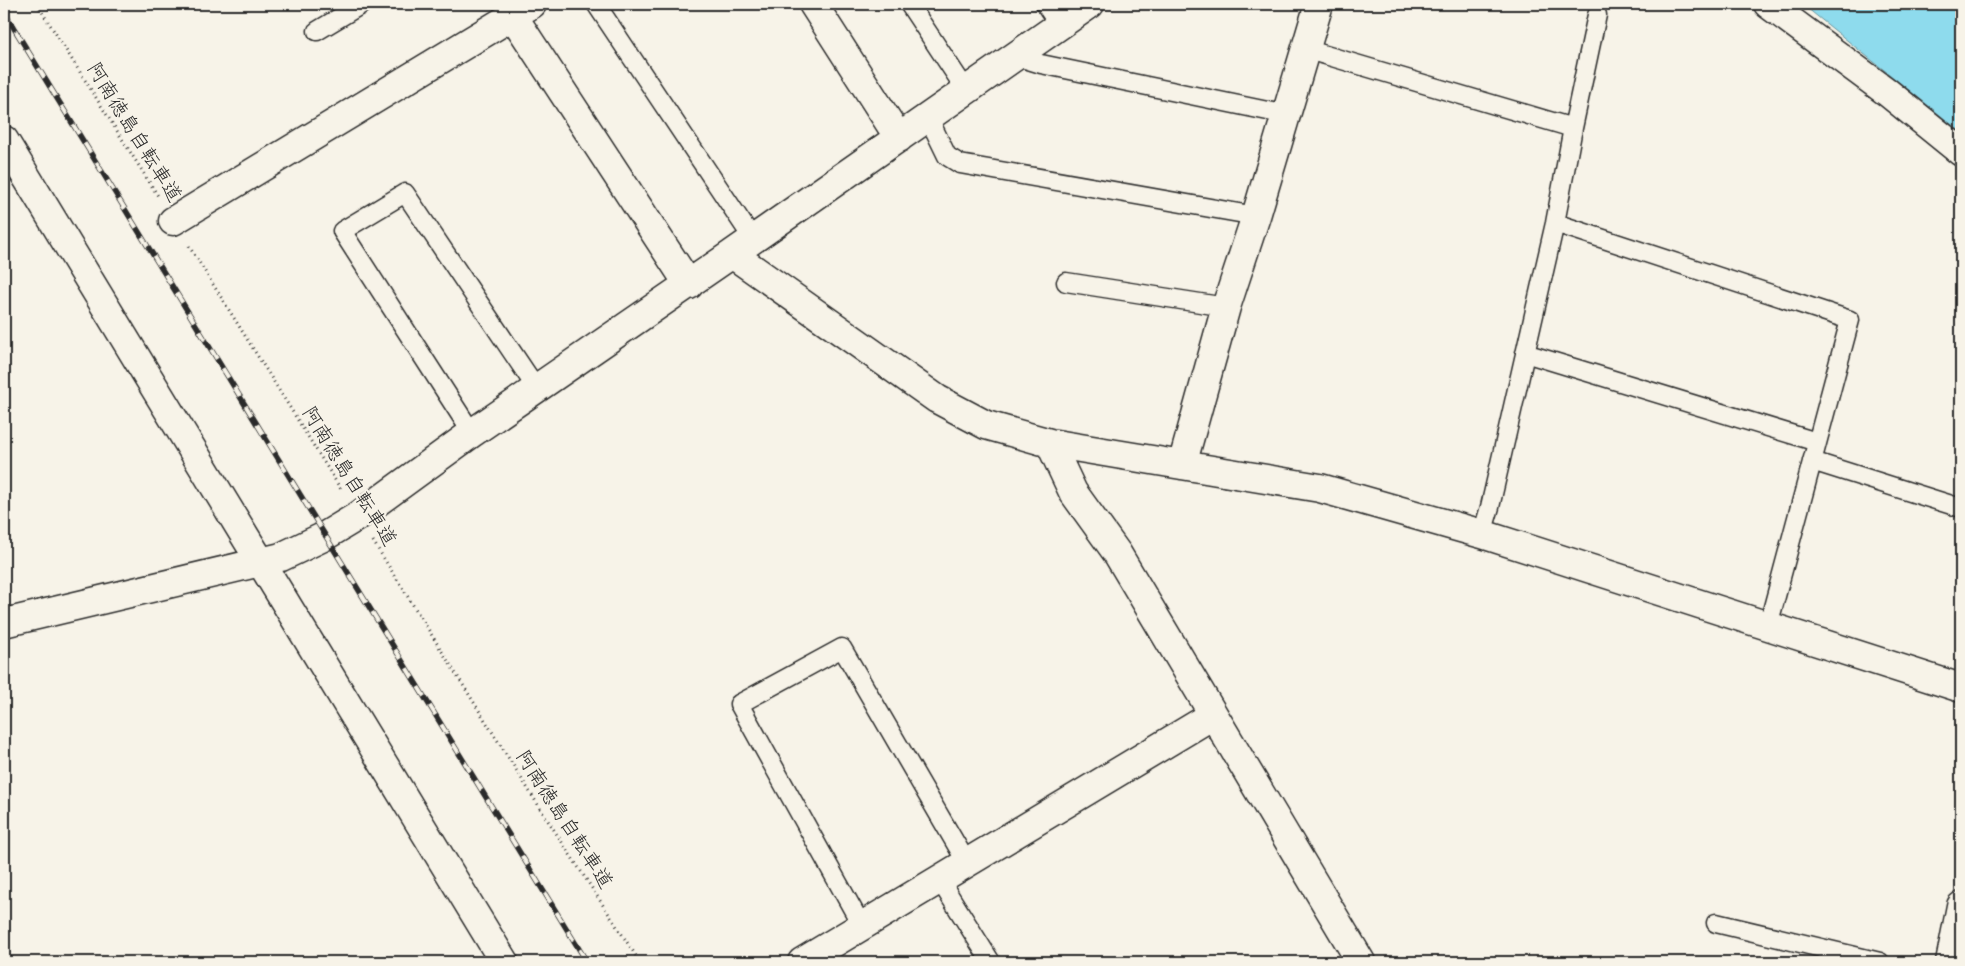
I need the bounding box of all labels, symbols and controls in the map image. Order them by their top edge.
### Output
street label: 阿南徳島自転車道 [82,58,188,207]
street label: 阿南徳島自転車道 [297,402,403,551]
street label: 阿南徳島自転車道 [511,745,619,893]

